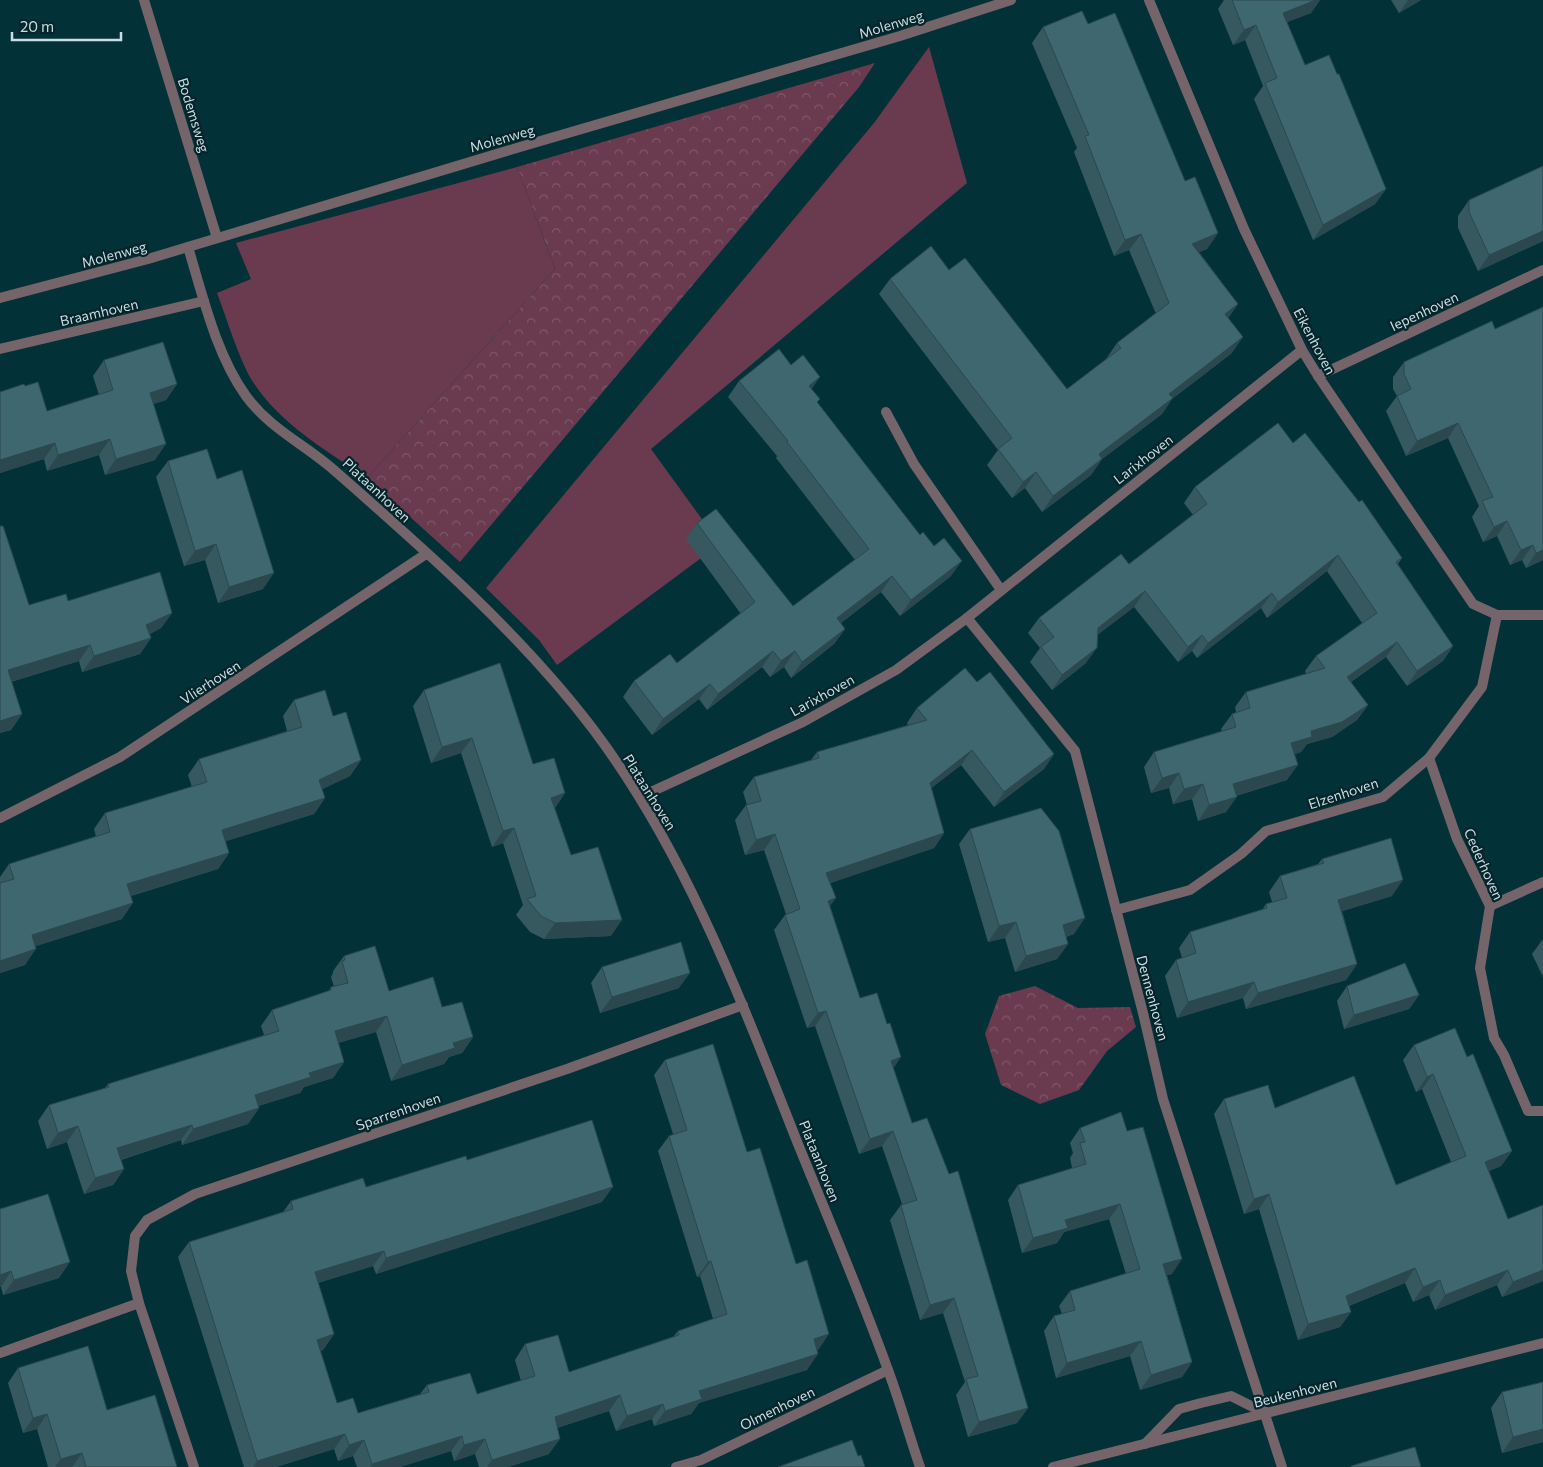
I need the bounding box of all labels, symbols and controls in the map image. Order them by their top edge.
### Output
street label: Molenweg [857,6,926,42]
scale bar [12,10,121,42]
text: 20 m [20,17,54,35]
street label: Bodemsweg [175,76,214,155]
street label: Molenweg [468,121,537,155]
street label: Molenweg [80,237,149,271]
street label: Iepenhoven [1387,288,1461,334]
street label: Braamhoven [58,295,140,329]
street label: Eikenhoven [1290,305,1340,377]
street label: Larixhoven [1110,431,1176,487]
street label: Plataanhoven [340,454,414,526]
street label: Vlierhoven [177,656,243,708]
street label: Larixhoven [787,670,857,720]
street label: Plataanhoven [620,751,680,833]
street label: Elzenhoven [1306,774,1380,812]
street label: Cederhoven [1461,826,1507,902]
street label: Dennenhoven [1133,953,1173,1043]
street label: Sparrenhoven [353,1089,443,1133]
street label: Plataanhoven [796,1118,844,1204]
street label: Beukenhoven [1252,1373,1338,1411]
street label: Olmenhoven [737,1383,817,1433]

